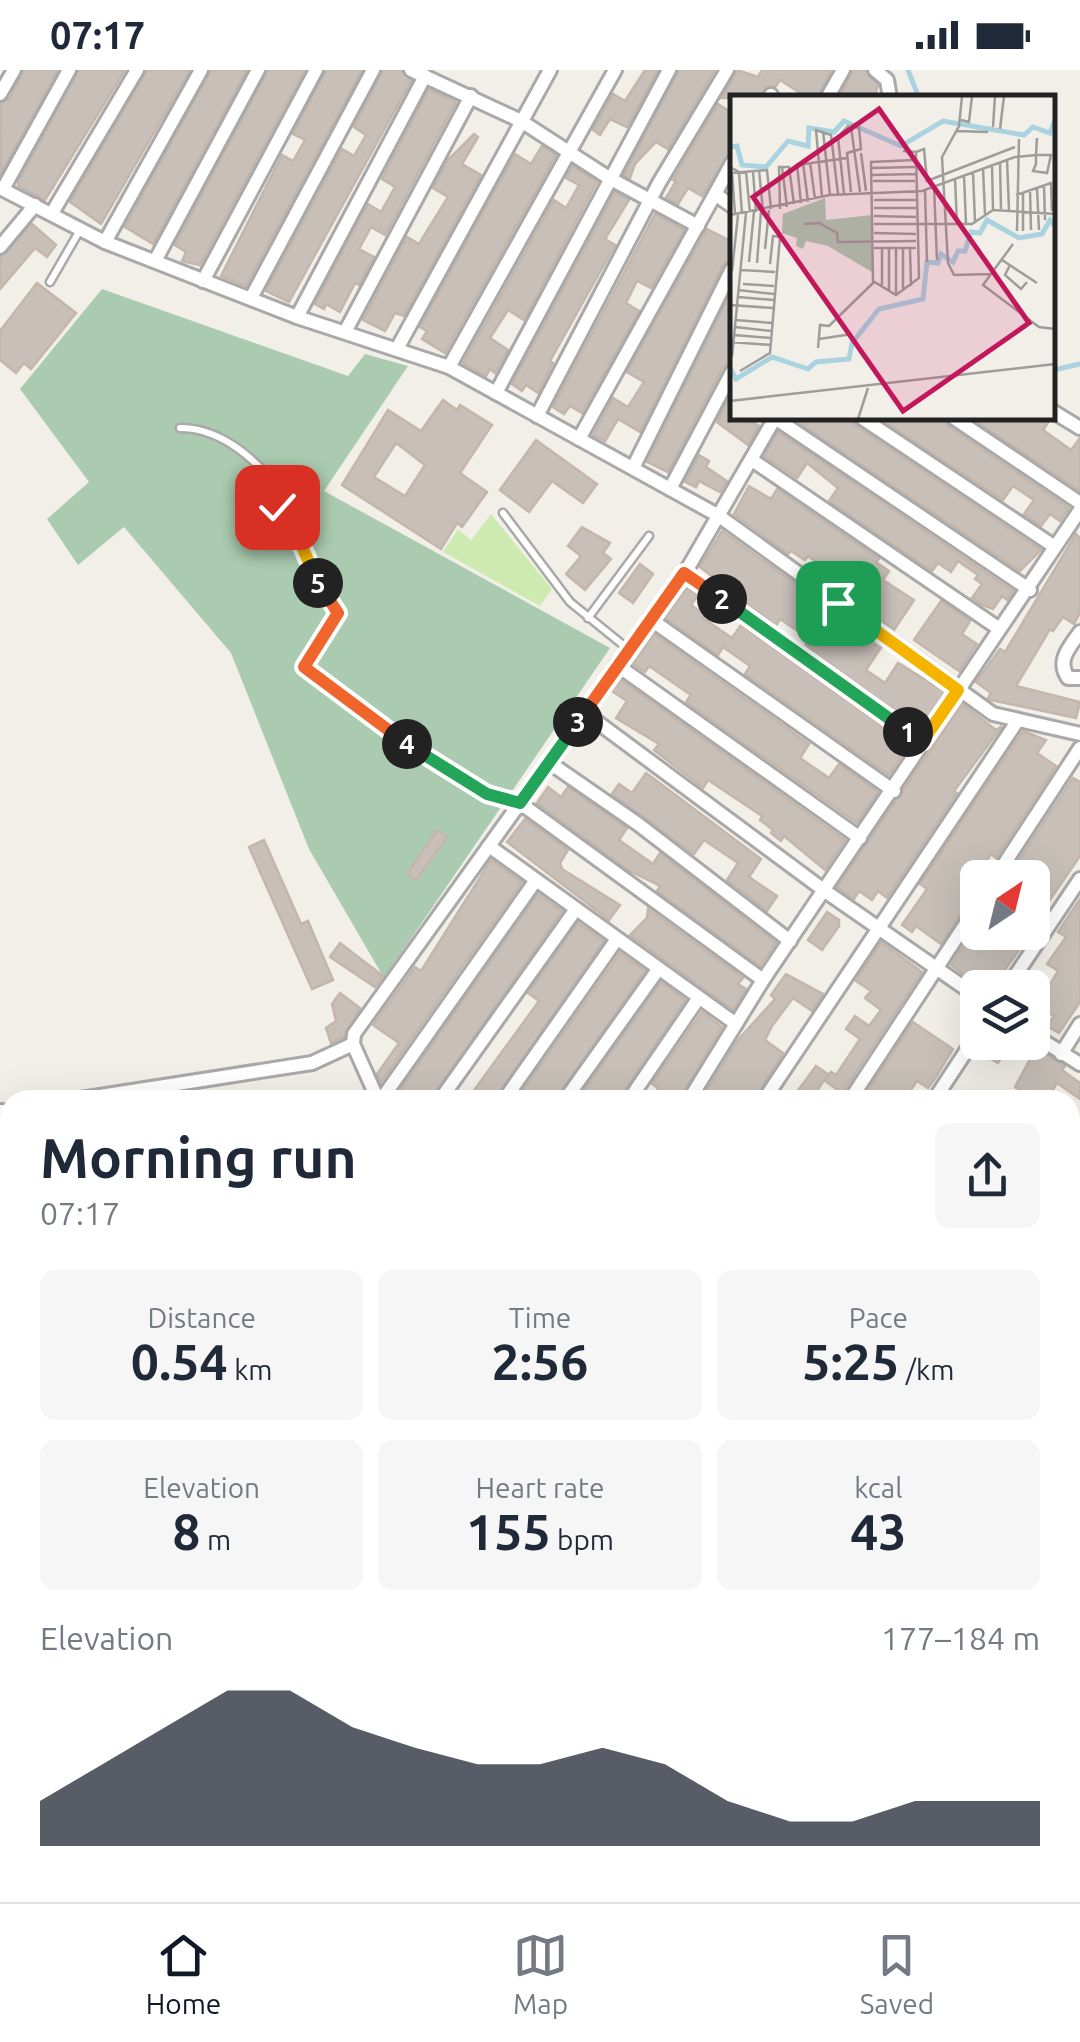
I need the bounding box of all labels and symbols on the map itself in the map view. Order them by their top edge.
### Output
inset map [730,95,1055,420]
pin [235,465,320,550]
pin: 5 [293,558,343,608]
pin [796,561,881,646]
pin: 2 [697,574,747,624]
pin: 3 [553,697,603,747]
pin: 1 [883,707,933,757]
pin: 4 [382,719,432,769]
north arrow [960,860,1050,950]

